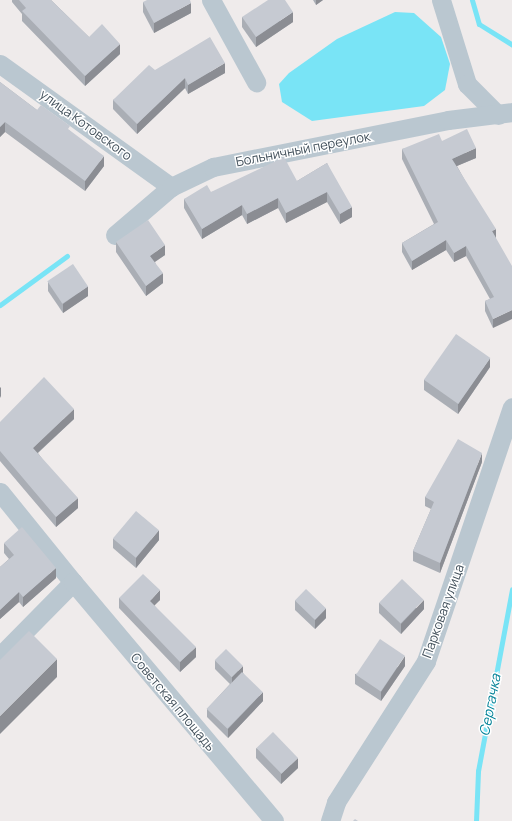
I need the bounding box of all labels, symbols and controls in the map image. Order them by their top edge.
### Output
street label: улица Котовского [37,86,135,164]
street label: Больничный переулок [234,128,372,170]
street label: Парковая улица [419,562,467,660]
street label: Советская площадь [127,650,219,754]
water label: Сергачка [476,673,504,737]

